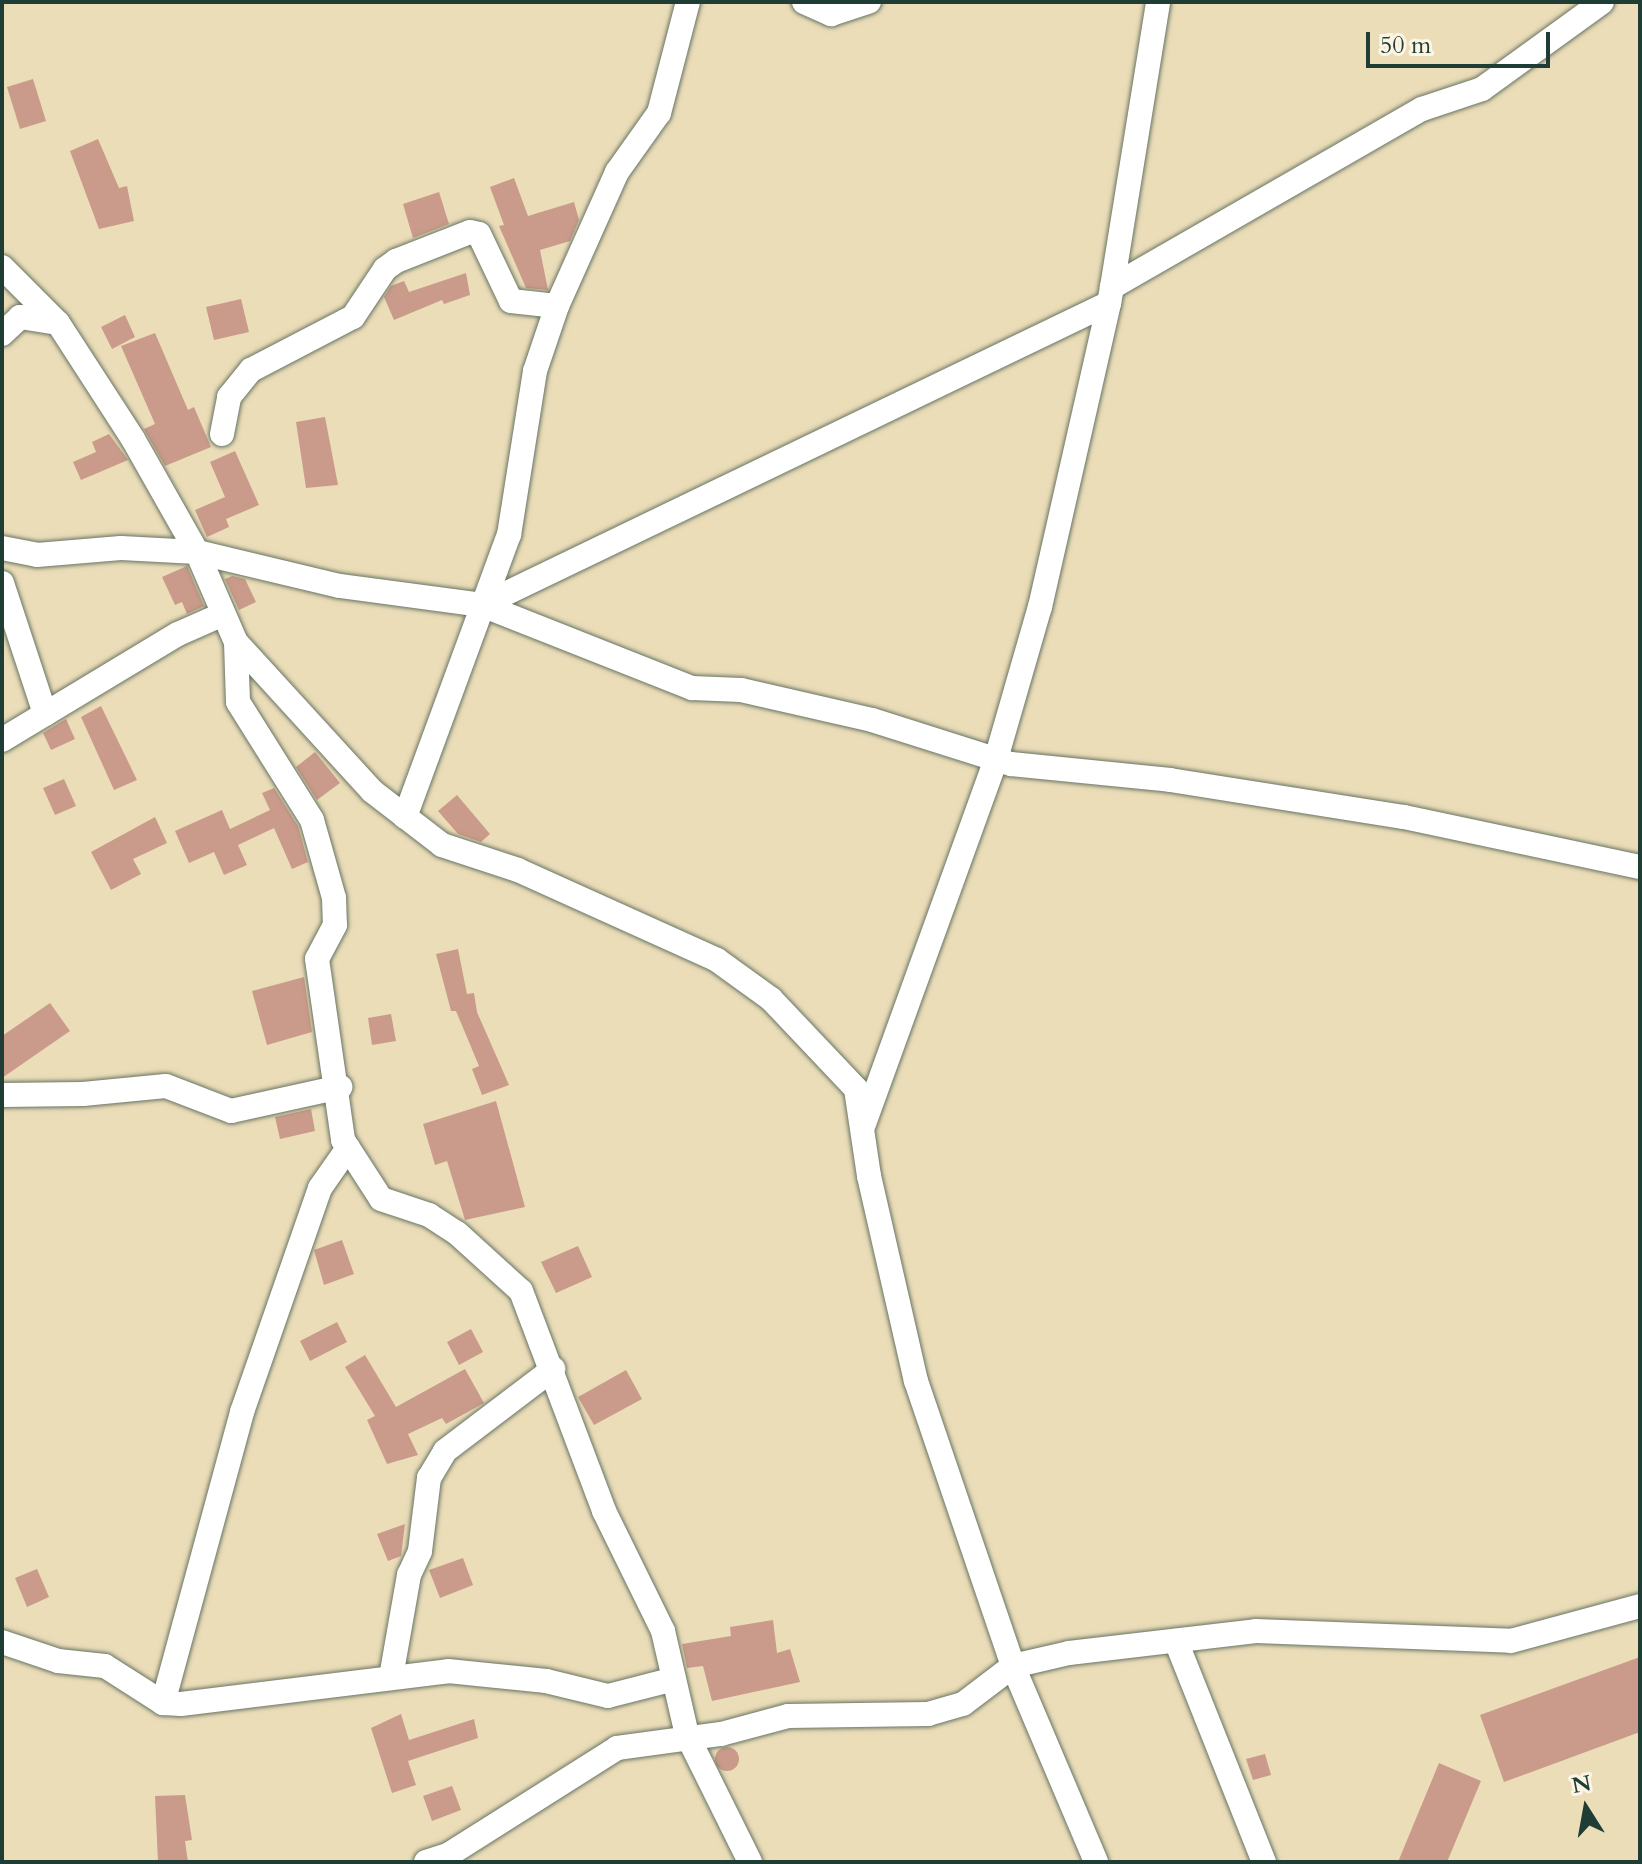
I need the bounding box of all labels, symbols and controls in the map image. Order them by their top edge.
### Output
scale bar [1370,16,1554,66]
text: 50 m [1380,29,1431,62]
north arrow [1546,1768,1626,1848]
text: N [1569,1768,1594,1801]

